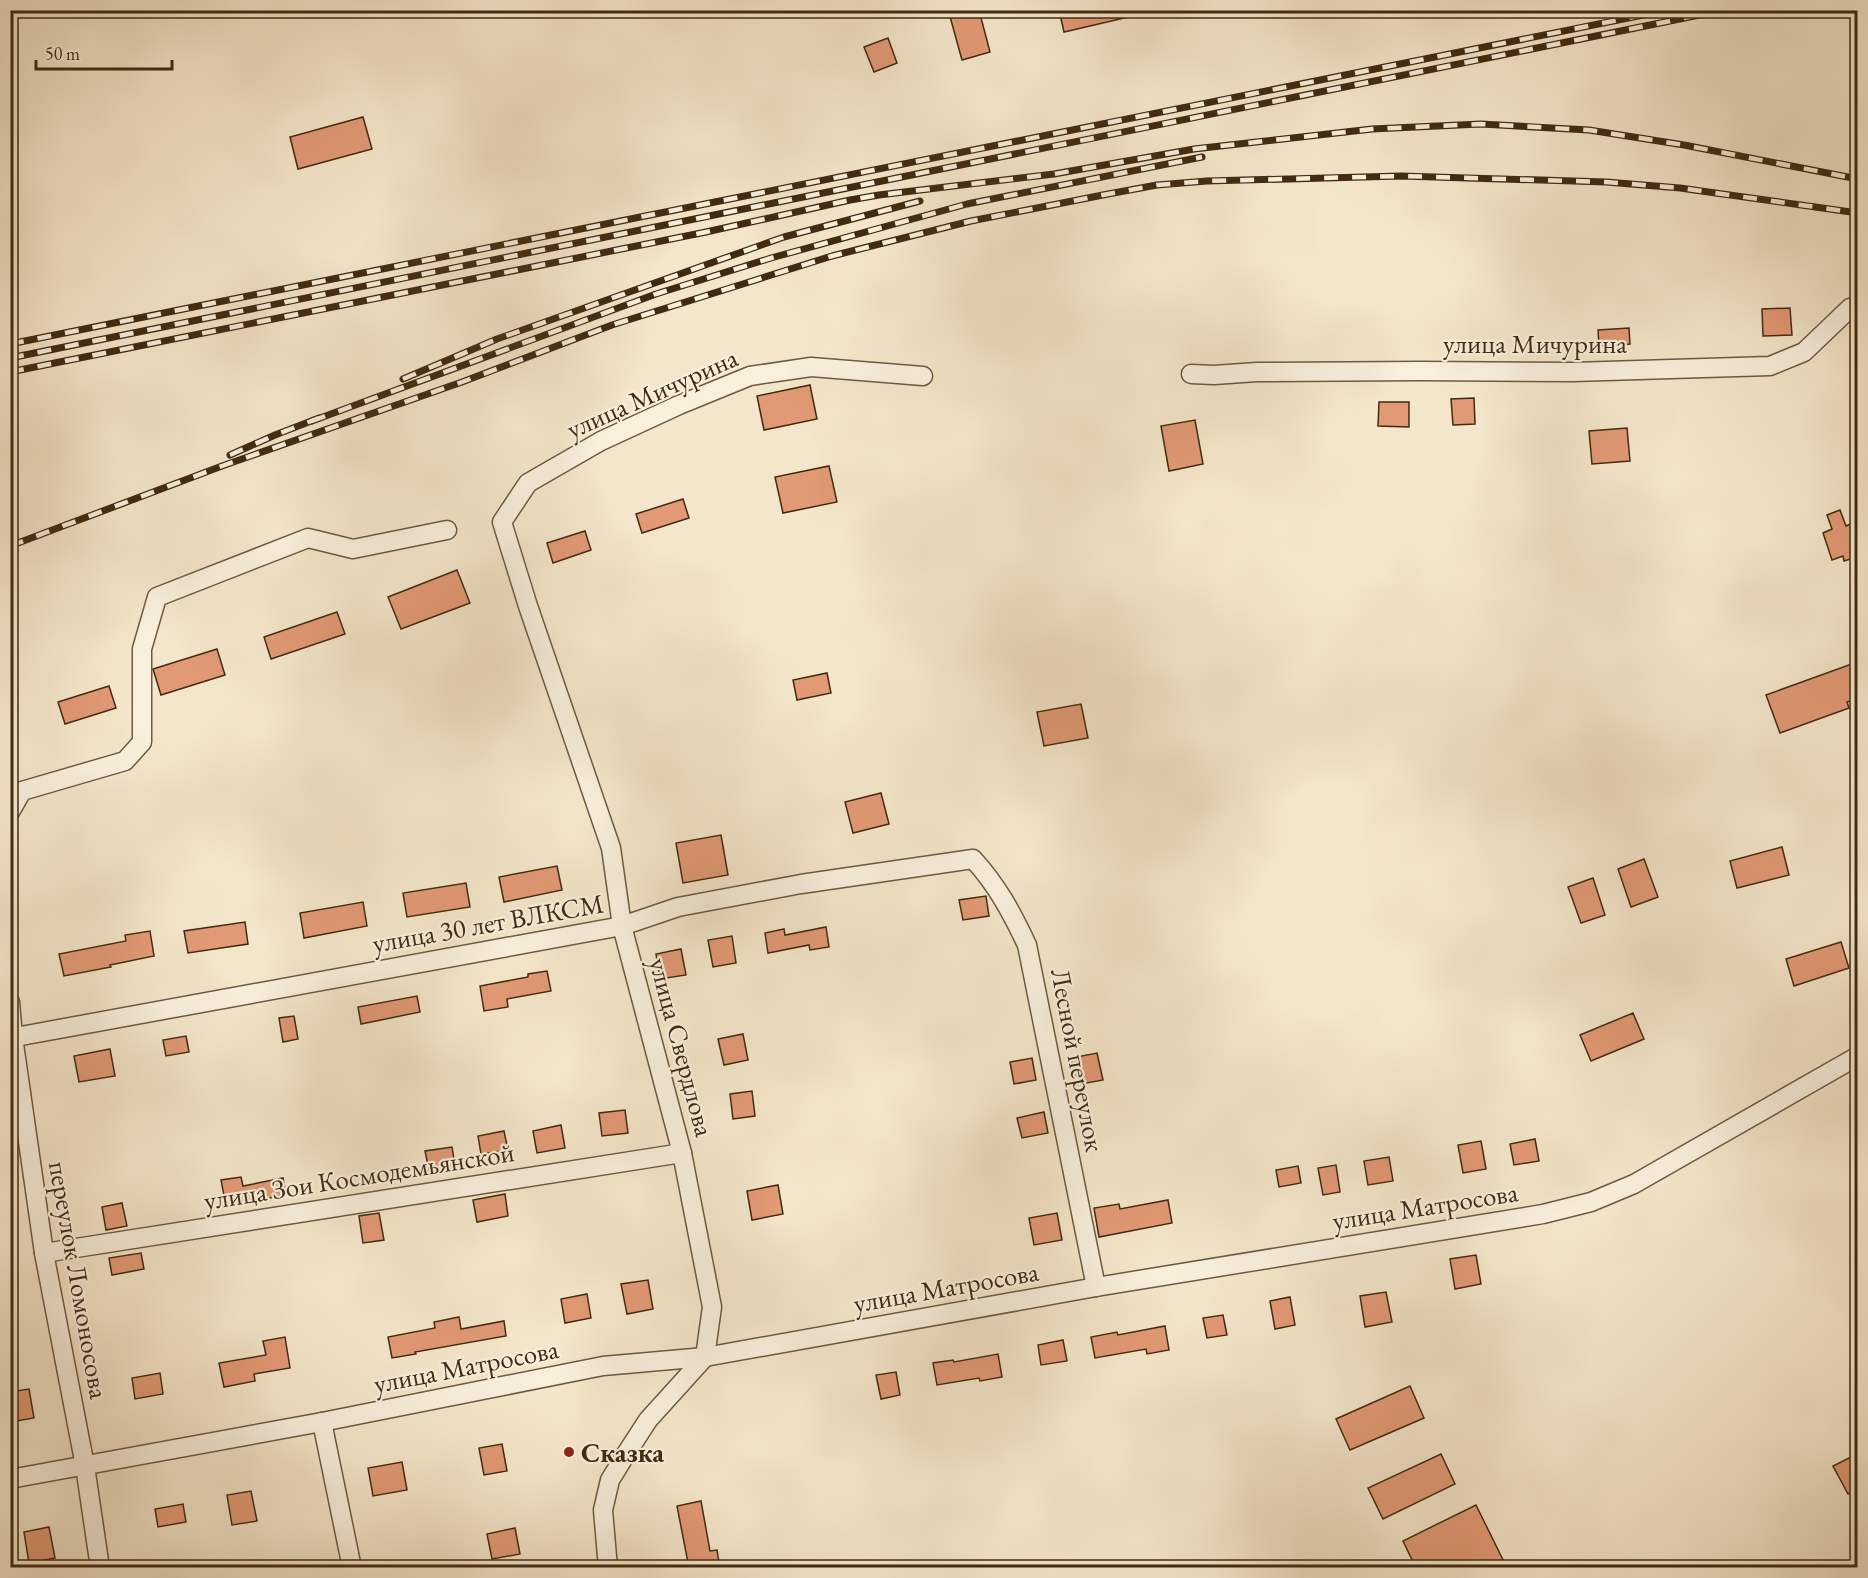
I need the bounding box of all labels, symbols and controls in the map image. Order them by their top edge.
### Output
scale bar [36,33,172,71]
text: 50 m [45,42,80,65]
street label: улица Мичурина [1443,326,1627,361]
street label: улица Мичурина [561,339,743,446]
street label: улица 30 лет ВЛКСМ [369,885,607,961]
street label: улица Свердлова [641,954,723,1141]
street label: Лесной переулок [1043,965,1113,1155]
street label: улица Зои Космодемьянской [201,1134,517,1218]
street label: переулок Ломоносова [41,1159,117,1402]
street label: улица Матросова [1330,1174,1521,1238]
street label: улица Матросова [851,1253,1042,1321]
street label: улица Матросова [371,1331,562,1401]
place label: Сказка [581,1435,664,1470]
marker: Сказка [562,1445,576,1459]

